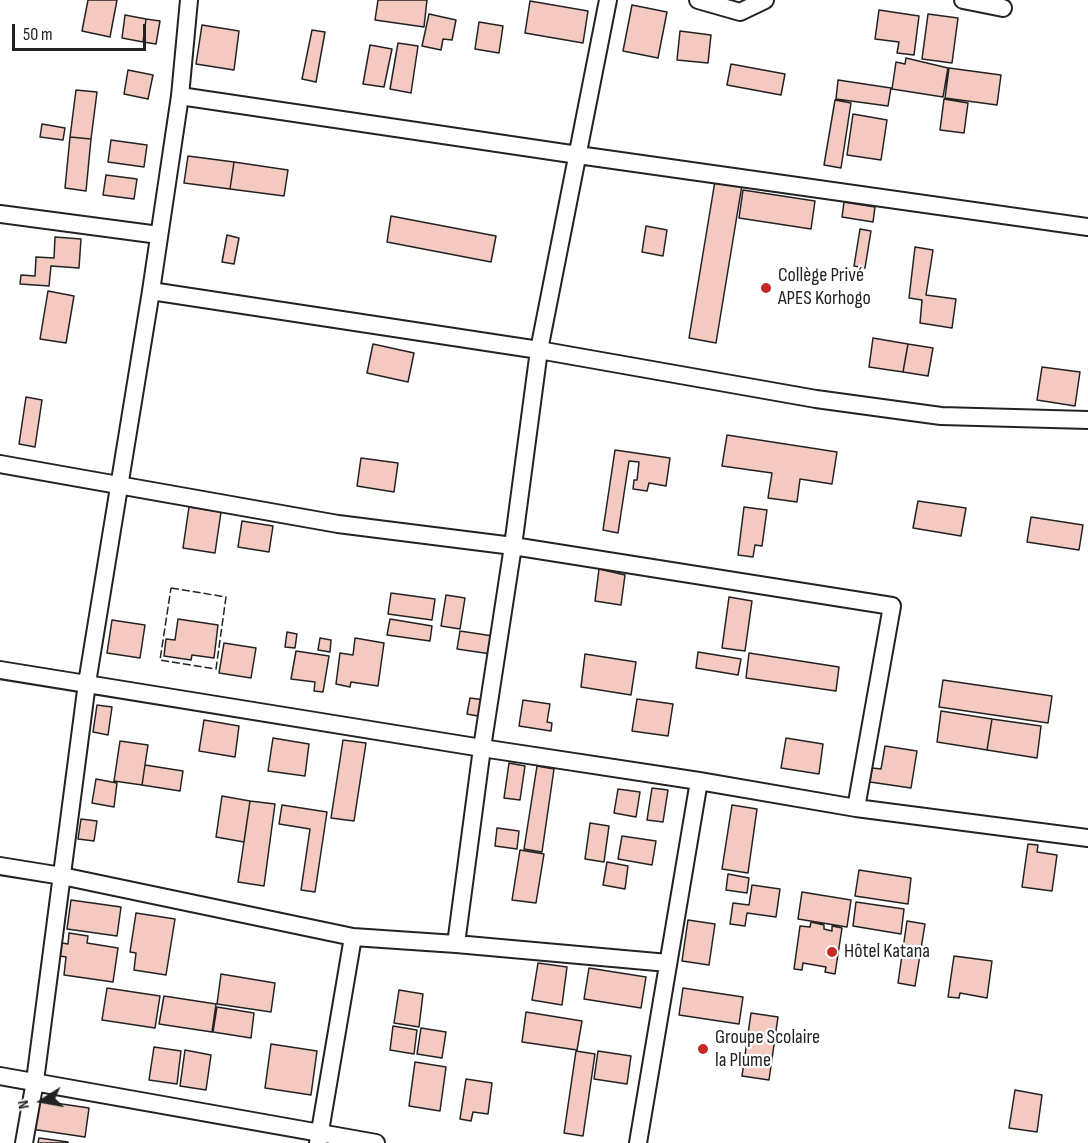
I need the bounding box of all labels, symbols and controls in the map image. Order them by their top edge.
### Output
scale bar [15,12,148,50]
text: 50 m [23,24,53,45]
place label: Collège Privé APES Korhogo [778,264,871,311]
marker: Collège Privé APES Korhogo [759,281,773,295]
place label: Hôtel Katana [844,940,930,964]
marker: Hôtel Katana [825,945,839,959]
place label: Groupe Scolaire la Plume [715,1026,820,1073]
marker: Groupe Scolaire la Plume [696,1042,710,1056]
north arrow [12,1071,72,1131]
text: N [14,1099,34,1111]

